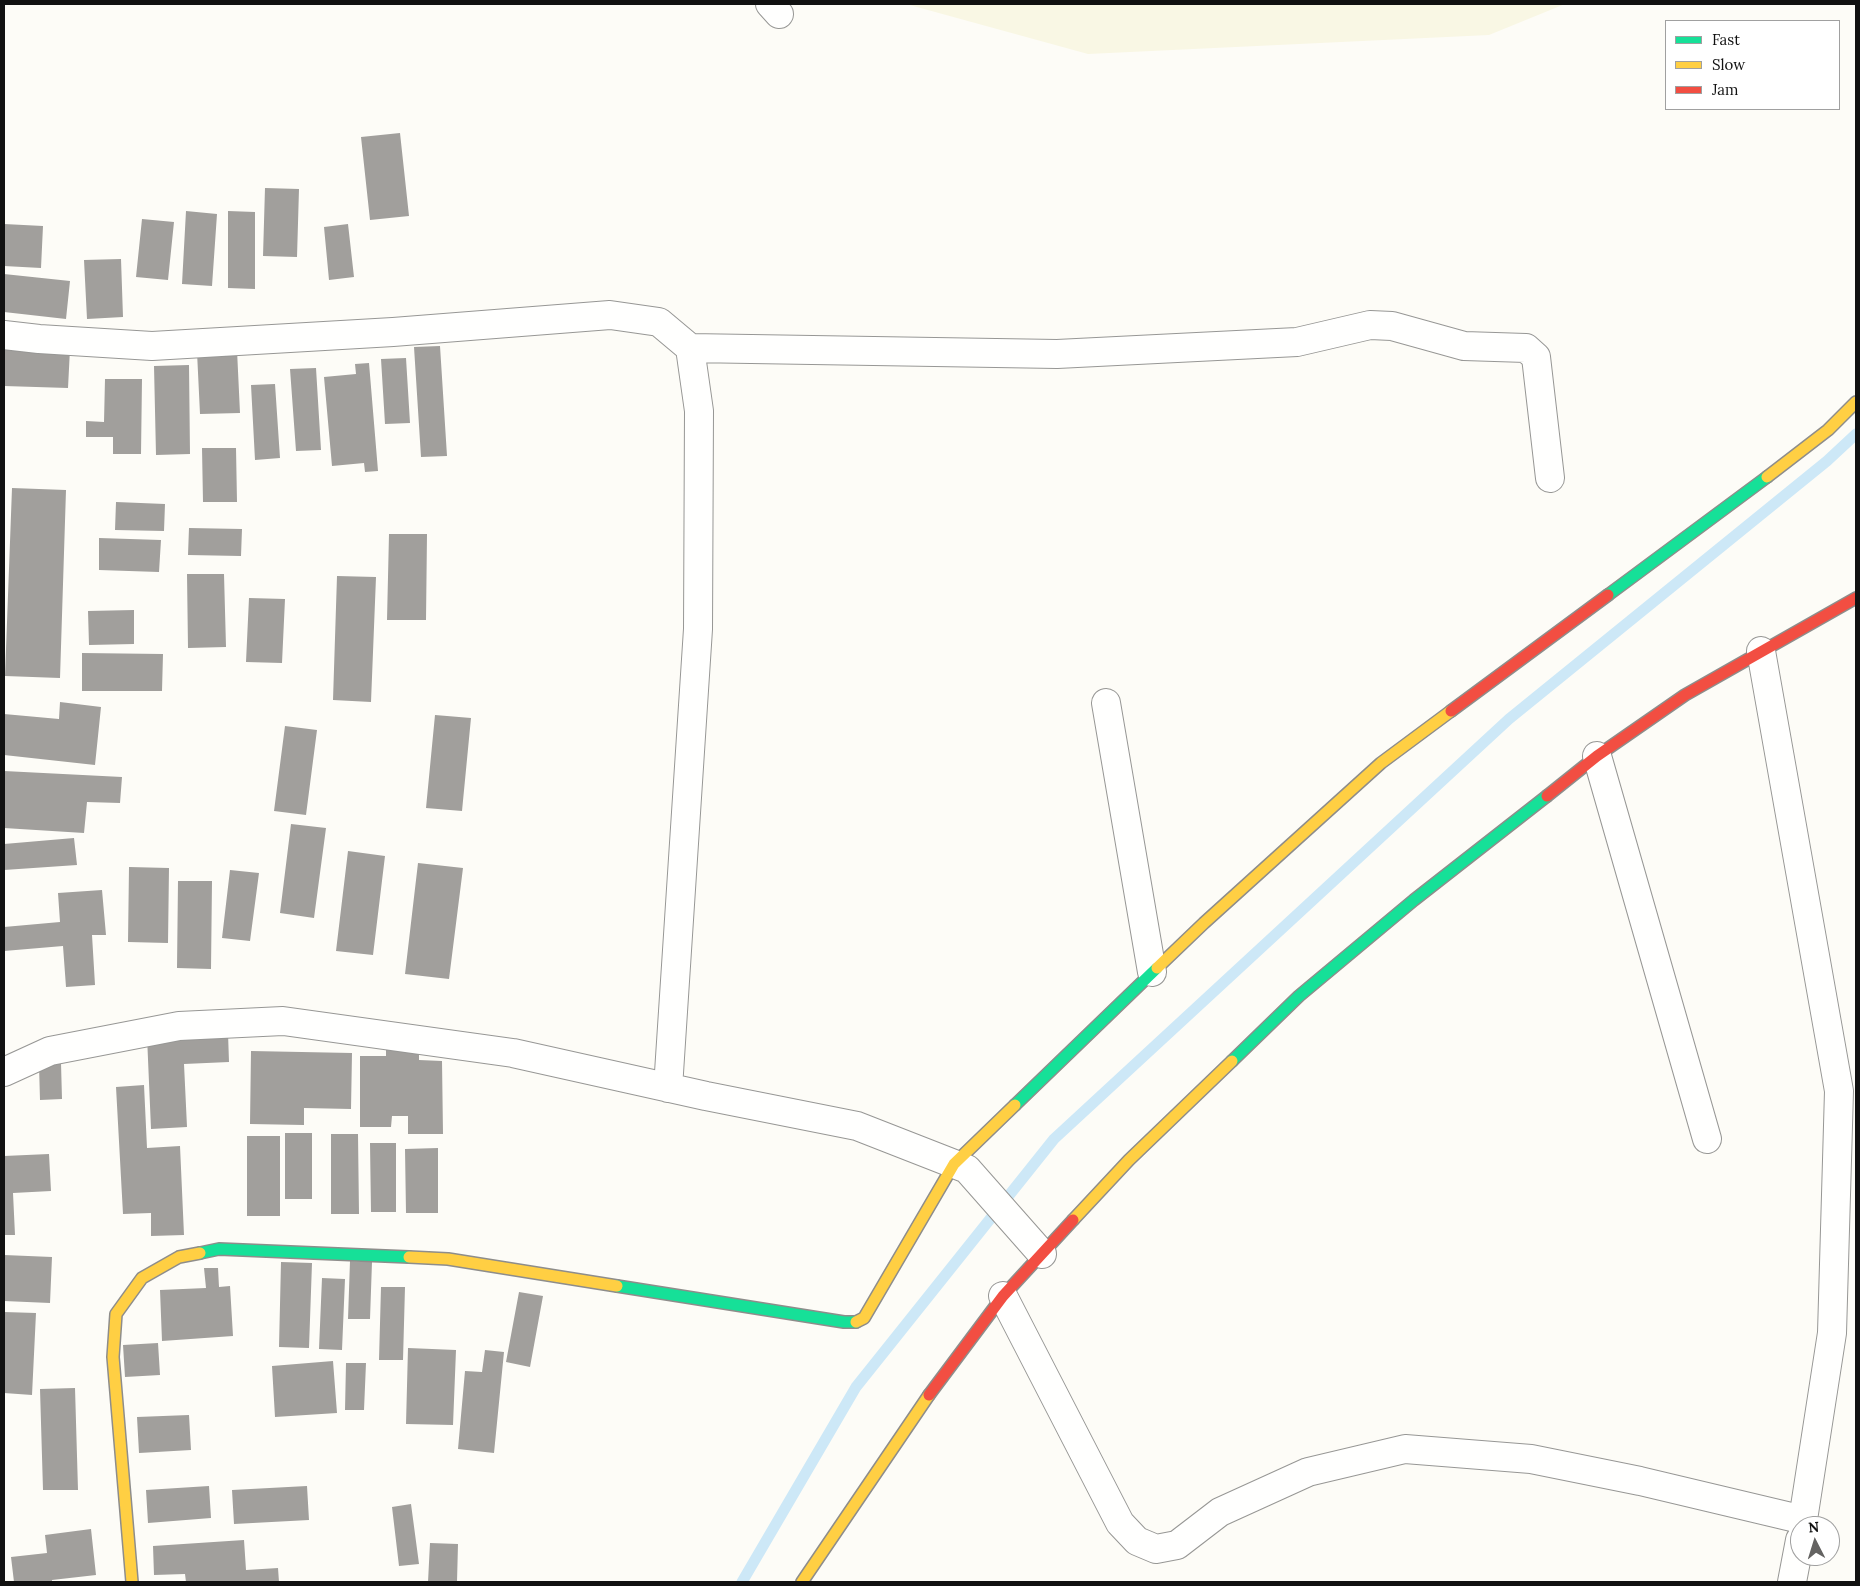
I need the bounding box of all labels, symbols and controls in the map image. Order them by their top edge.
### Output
legend [1665,20,1840,110]
text: Fast [1712,30,1740,49]
text: Slow [1712,55,1745,74]
text: Jam [1712,80,1739,99]
north arrow [1790,1516,1840,1566]
text: N [1808,1518,1820,1536]

